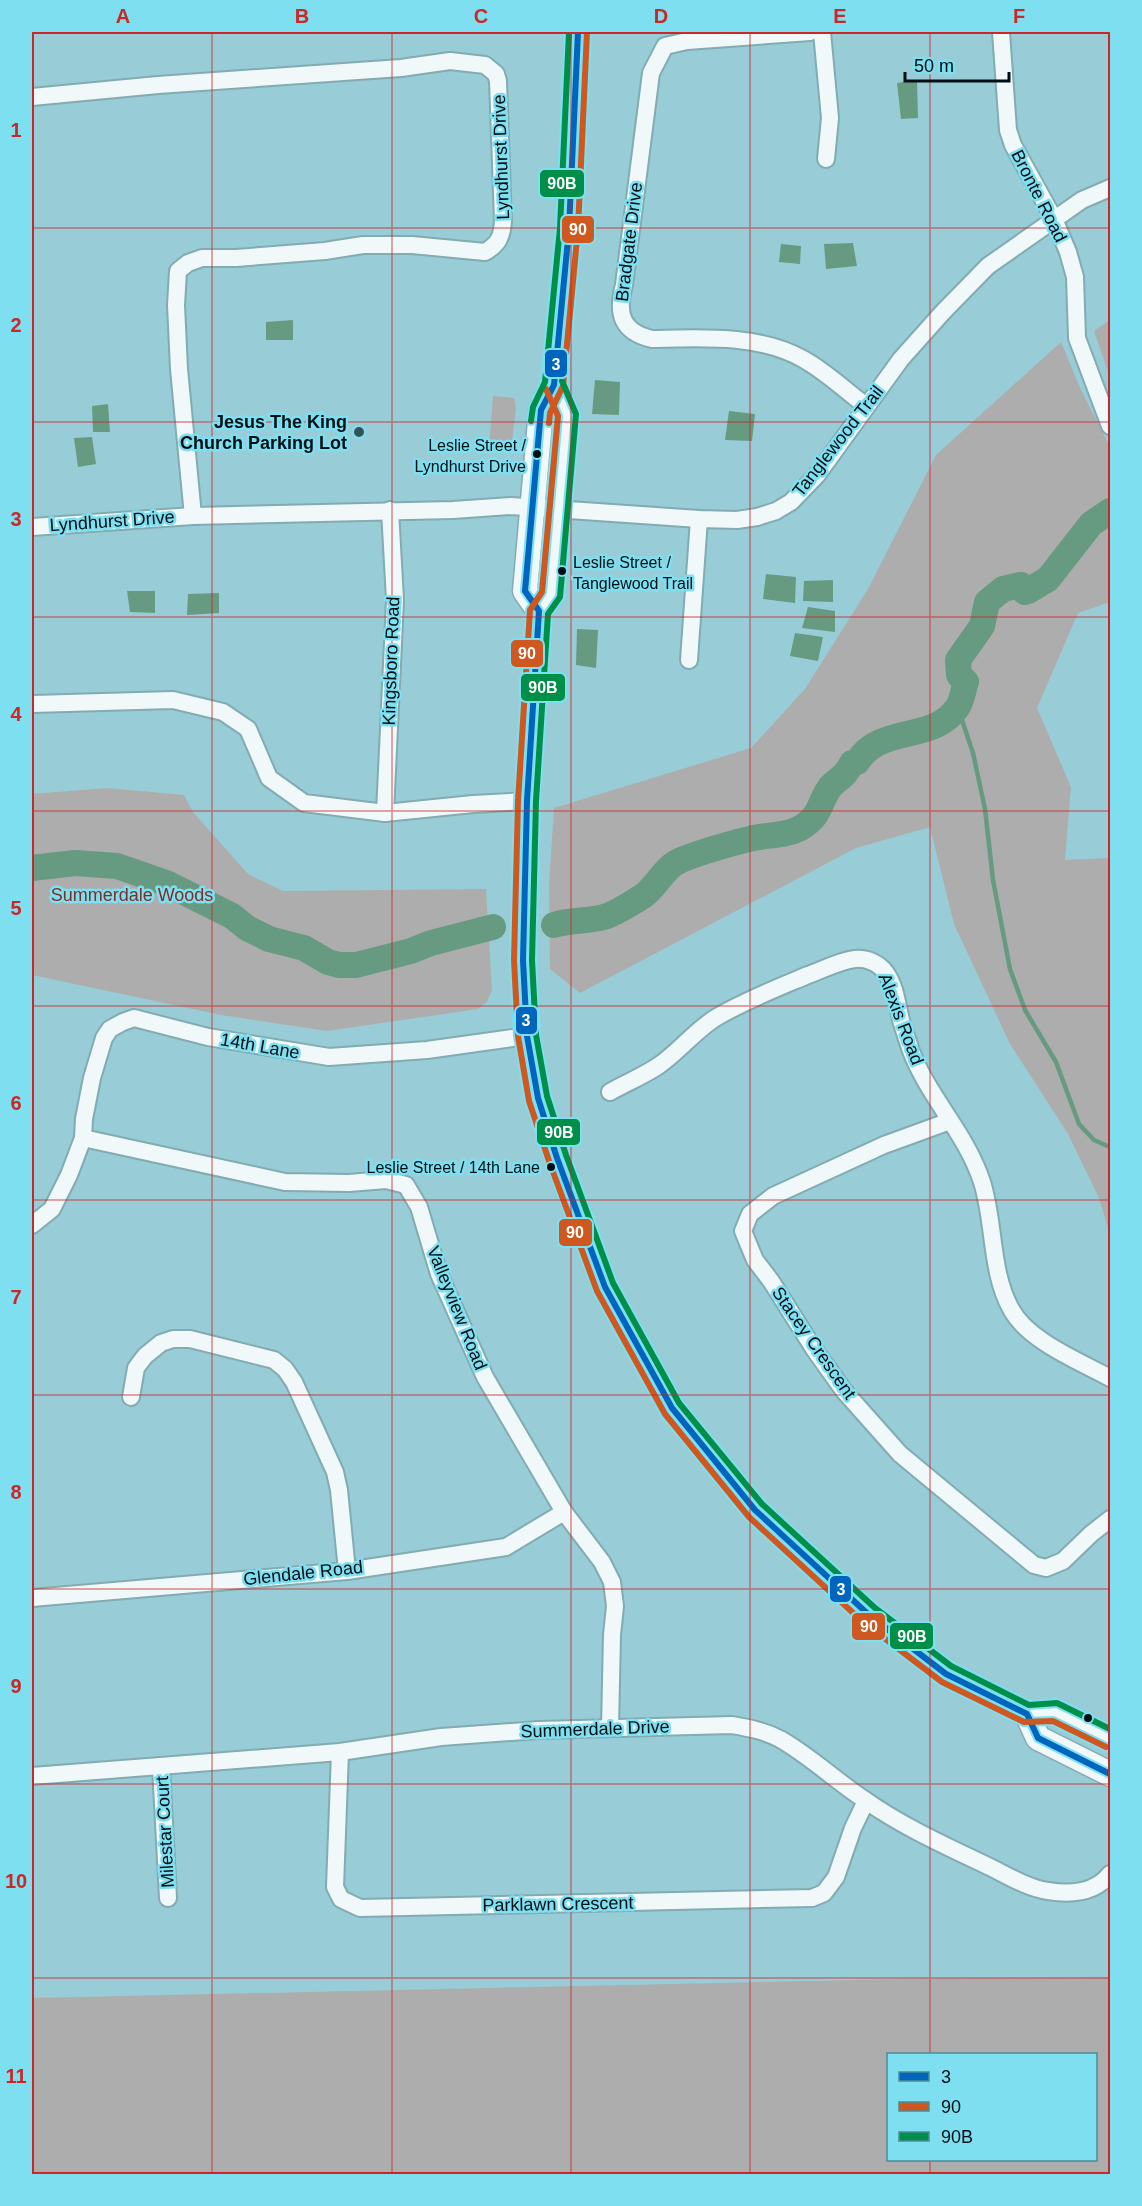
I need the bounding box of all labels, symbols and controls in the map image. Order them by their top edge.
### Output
text: A [116,5,130,27]
text: B [295,5,309,27]
text: C [474,5,488,27]
text: D [654,5,668,27]
text: E [833,5,847,27]
text: F [1013,5,1025,27]
scale bar [905,45,1008,83]
text: 50 m [914,56,954,76]
street label: Lyndhurst Drive [489,94,513,220]
text: 1 [10,119,22,141]
street label: Bronte Road [1007,146,1071,246]
line badge: 90B [539,169,585,198]
text: 90B [547,175,577,192]
street label: Bradgate Drive [612,181,646,303]
line badge: 90 [561,215,595,244]
text: 90 [569,221,587,238]
text: 2 [10,314,22,336]
line badge: 3 [544,349,568,378]
text: 3 [552,356,561,373]
street label: Tanglewood Trail [789,382,887,500]
place label: Jesus The King Church Parking Lot [180,412,347,453]
marker: Jesus The King Church Parking Lot [352,425,366,439]
place label: Leslie Street / Lyndhurst Drive [415,437,527,475]
marker: Leslie Street / Lyndhurst Drive [531,448,543,460]
street label: Lyndhurst Drive [49,507,175,535]
text: 3 [10,508,22,530]
place label: Leslie Street / Tanglewood Trail [573,554,693,592]
marker: Leslie Street / Tanglewood Trail [556,565,568,577]
street label: Kingsboro Road [379,596,403,726]
line badge: 90 [510,639,544,668]
text: 90 [518,645,536,662]
line badge: 90B [520,673,566,702]
text: 90B [528,679,558,696]
text: 4 [10,703,22,725]
park label: Summerdale Woods [51,885,213,905]
text: 5 [10,897,22,919]
street label: Alexis Road [874,971,928,1067]
line badge: 3 [515,1006,538,1035]
text: 3 [522,1012,531,1029]
street label: 14th Lane [219,1029,301,1063]
text: 6 [10,1092,22,1114]
line badge: 90B [536,1118,581,1146]
text: 90B [544,1124,574,1141]
place label: Leslie Street / 14th Lane [367,1159,540,1176]
marker: Leslie Street / 14th Lane [545,1161,557,1173]
line badge: 90 [558,1218,593,1247]
text: 90 [566,1224,584,1241]
street label: Valleyview Road [423,1243,491,1373]
street label: Stacey Crescent [768,1283,860,1403]
text: 7 [10,1286,22,1308]
text: 8 [10,1481,22,1503]
street label: Glendale Road [242,1557,364,1589]
line badge: 3 [829,1575,852,1603]
text: 3 [837,1581,846,1598]
line badge: 90 [851,1612,886,1641]
text: 90 [860,1618,878,1635]
line badge: 90B [889,1622,934,1650]
text: 90B [897,1628,927,1645]
text: 9 [10,1675,22,1697]
unlabelled marker [1082,1712,1094,1724]
street label: Summerdale Drive [520,1716,670,1742]
street label: Milestar Court [152,1776,178,1888]
text: 10 [5,1870,27,1892]
street label: Parklawn Crescent [482,1893,634,1915]
legend [887,2053,1097,2161]
text: 11 [5,2065,27,2087]
text: 3 [941,2067,951,2087]
text: 90 [941,2097,961,2117]
text: 90B [941,2127,973,2147]

